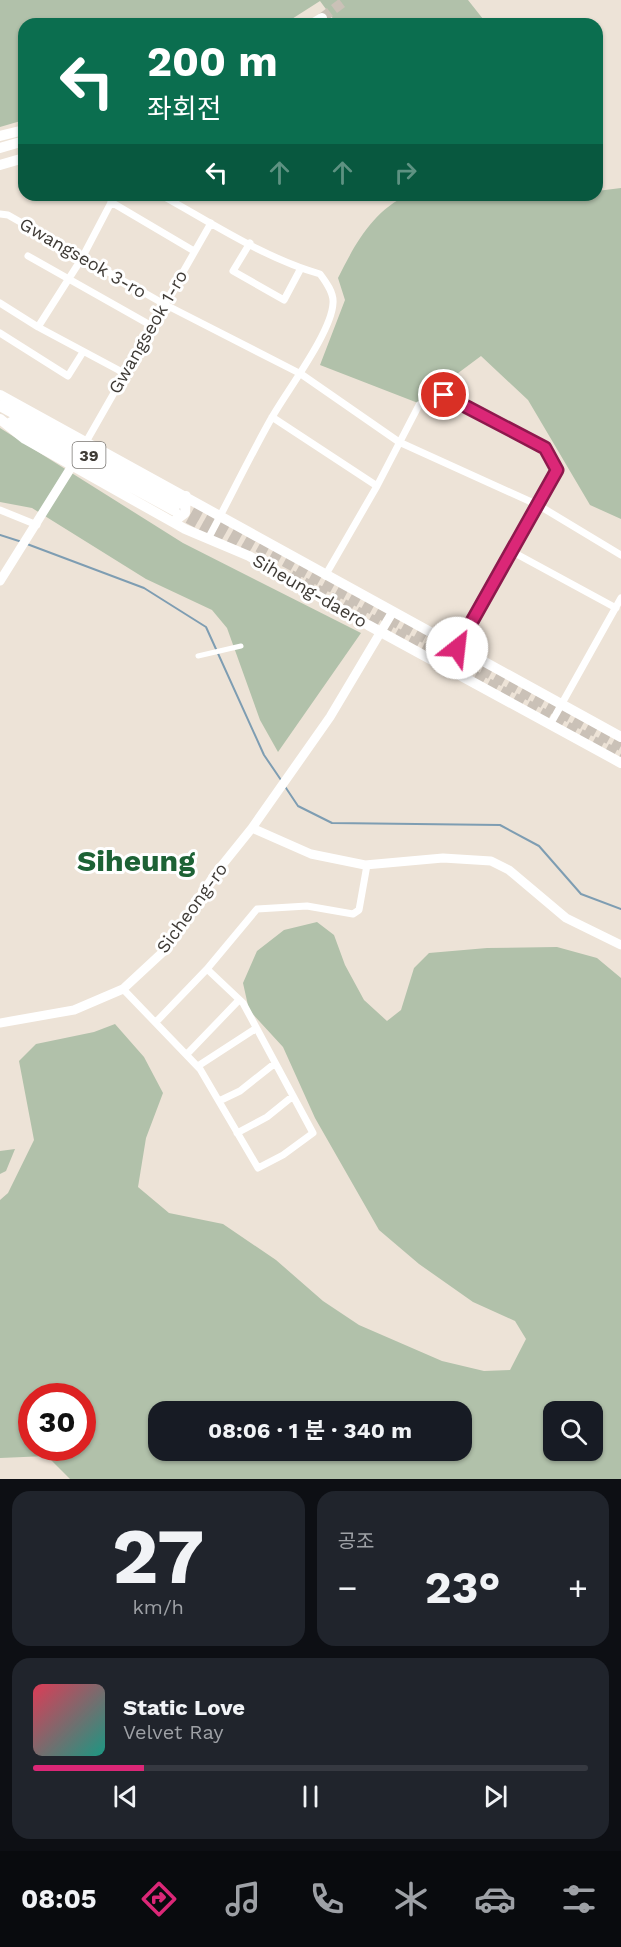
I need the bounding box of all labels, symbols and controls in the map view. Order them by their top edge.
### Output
text: 200 m [147,37,278,86]
icon: left [48,42,126,120]
text: 좌회전 [147,93,222,125]
icon: left [200,156,233,189]
icon: ahead [263,156,296,189]
icon: ahead [326,156,359,189]
icon: right [389,156,422,189]
street label: Gwangseok 3-ro [16,213,150,302]
street label: Gwangseok 1-ro [104,266,191,397]
pin [418,369,469,420]
icon: arrive [427,378,460,411]
road number: 39 [72,442,106,468]
street label: Siheung-daero [249,549,371,632]
position arrow [425,616,489,680]
district label: Siheung [77,843,195,878]
street label: Sicheong-ro [152,858,231,957]
speed limit sign: 30 [18,1383,96,1461]
map controls [543,1401,603,1461]
button: search [543,1401,603,1461]
text: 08:06 · 1 분 · 340 m [208,1418,412,1443]
text: 27 [112,1510,205,1602]
text: 공조 [338,1529,374,1553]
text: 23° [425,1561,501,1614]
text: − [338,1568,357,1607]
text: + [568,1568,588,1607]
text: km/h [132,1595,184,1619]
text: Static Love [123,1695,245,1720]
text: Velvet Ray [123,1720,224,1744]
icon: previous [109,1780,142,1813]
icon: pause [294,1780,327,1813]
icon: next [479,1780,512,1813]
icon: directions [138,1878,180,1920]
icon: music [222,1878,264,1920]
icon: phone [306,1878,348,1920]
icon: climate [390,1878,432,1920]
icon: car [474,1878,516,1920]
icon: filters [558,1878,600,1920]
text: 08:05 [21,1883,96,1915]

